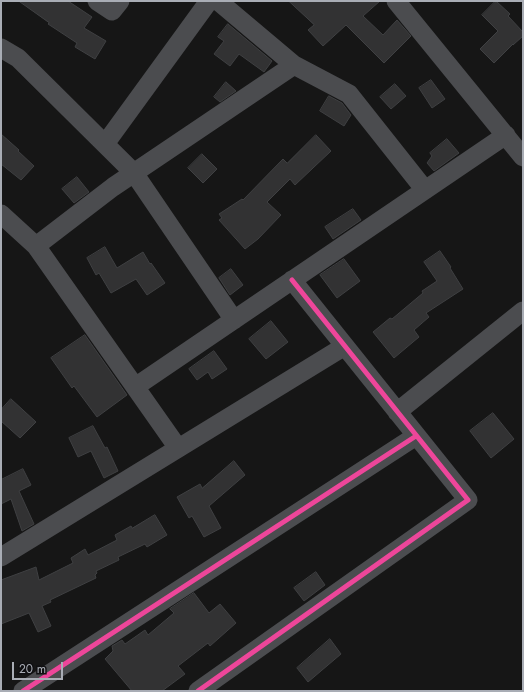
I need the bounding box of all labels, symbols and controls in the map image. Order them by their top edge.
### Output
scale bar [14,654,65,680]
text: 20 m [19,660,46,678]

